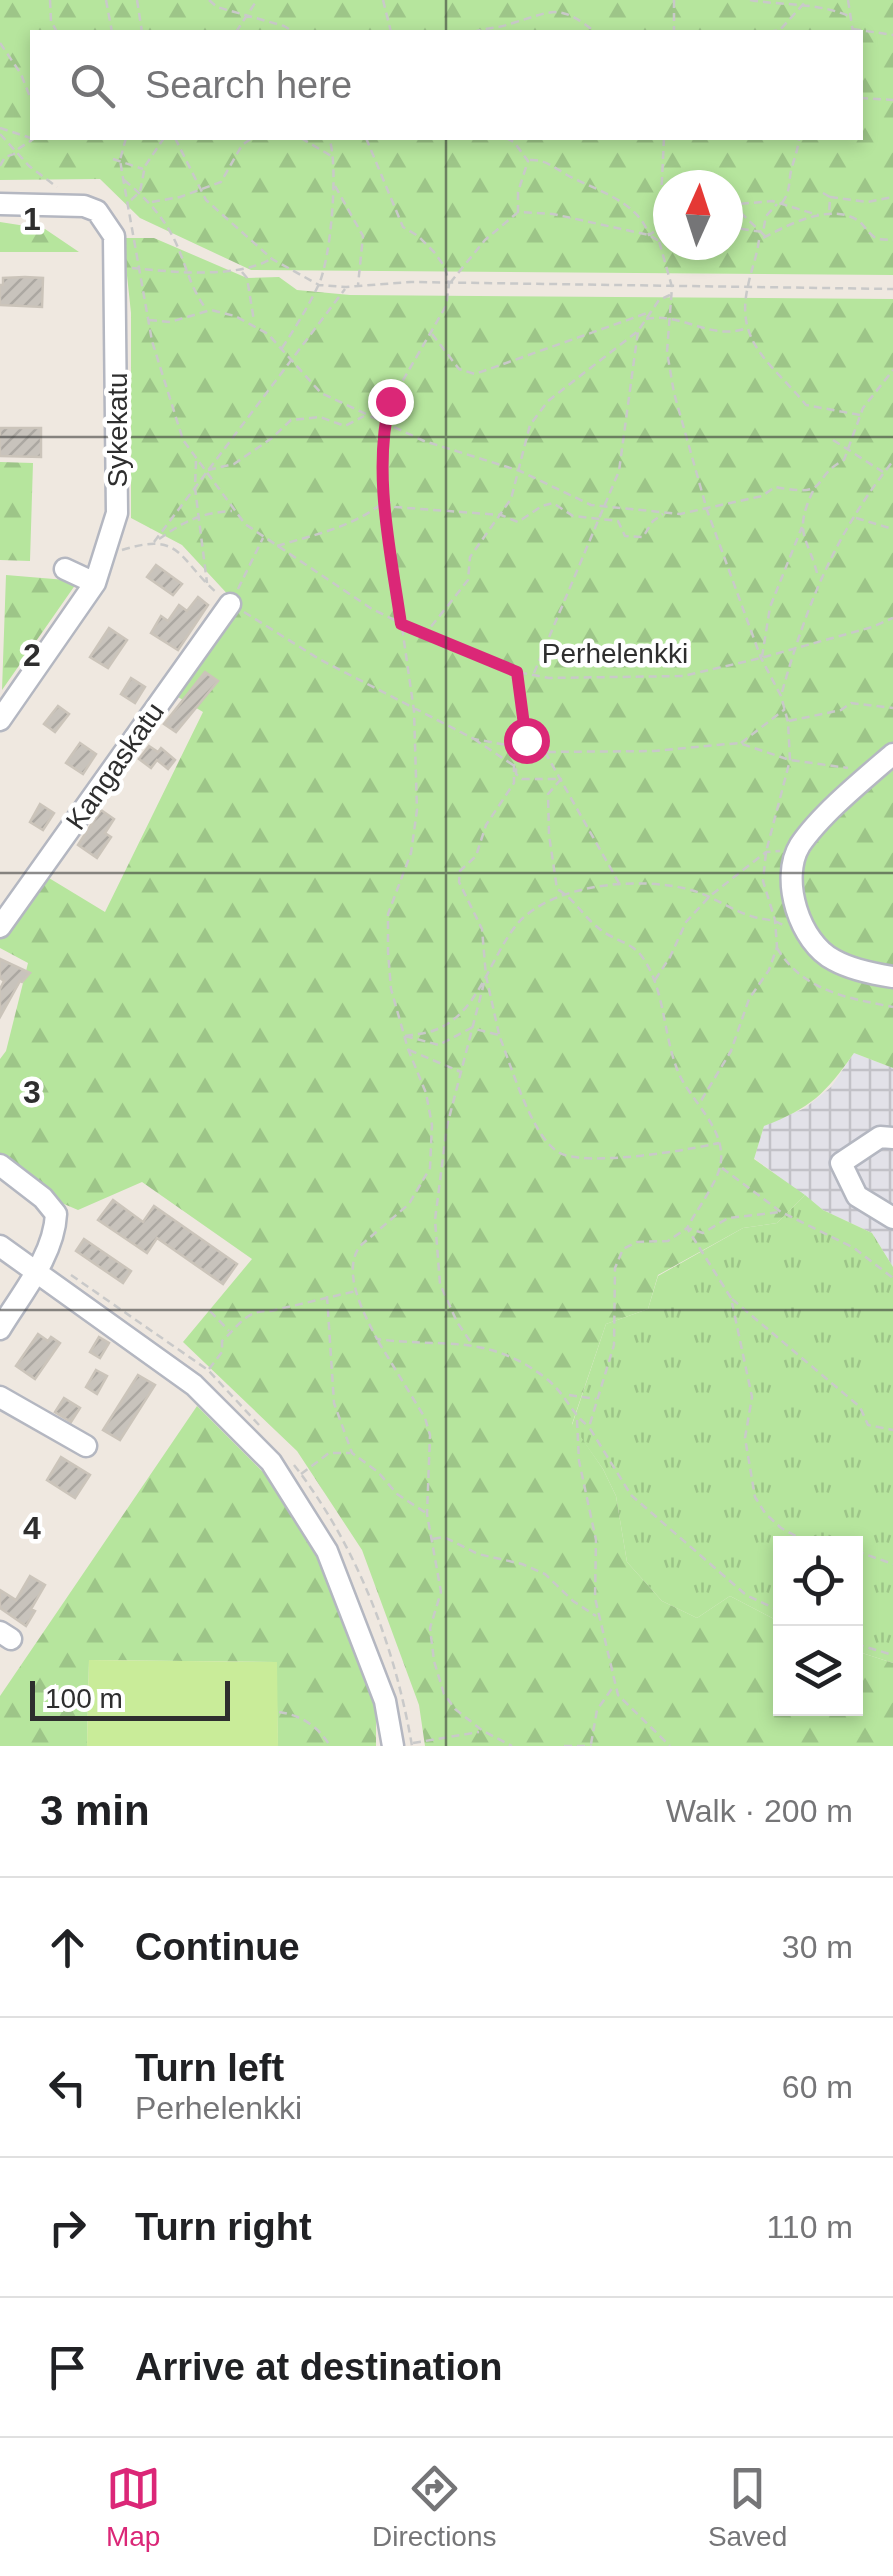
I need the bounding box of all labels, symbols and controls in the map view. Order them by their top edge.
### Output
search box [30,30,863,140]
icon: search [65,58,120,113]
text: Search here [145,64,352,106]
north arrow [653,170,743,260]
text: 1 [23,201,41,237]
street label: Sykekatu [102,372,133,488]
route end [368,379,414,425]
text: 2 [23,637,41,673]
street label: Perhelenkki [542,638,688,669]
street label: Kangaskatu [60,697,170,835]
route start [504,718,550,764]
text: 3 [23,1074,41,1110]
text: 4 [23,1510,41,1546]
map controls [773,1536,863,1716]
button: locate [773,1536,863,1626]
button: layers [773,1626,863,1716]
scale bar [30,1676,230,1721]
text: 100 m [45,1683,123,1714]
text: 3 min [40,1787,150,1834]
text: Walk · 200 m [666,1793,853,1829]
icon: ahead [40,1920,95,1975]
text: Continue [135,1926,300,1968]
text: 30 m [782,1929,853,1965]
text: Turn left [135,2047,284,2089]
icon: left [40,2060,95,2115]
text: 60 m [782,2069,853,2105]
text: Perhelenkki [135,2090,302,2126]
icon: right [40,2200,95,2255]
text: Turn right [135,2206,312,2248]
text: 110 m [766,2209,853,2245]
icon: arrive [40,2340,95,2395]
text: Arrive at destination [135,2346,502,2388]
tab: Map [106,2461,161,2553]
tab: Directions [372,2461,497,2553]
tab: Saved [708,2461,787,2553]

